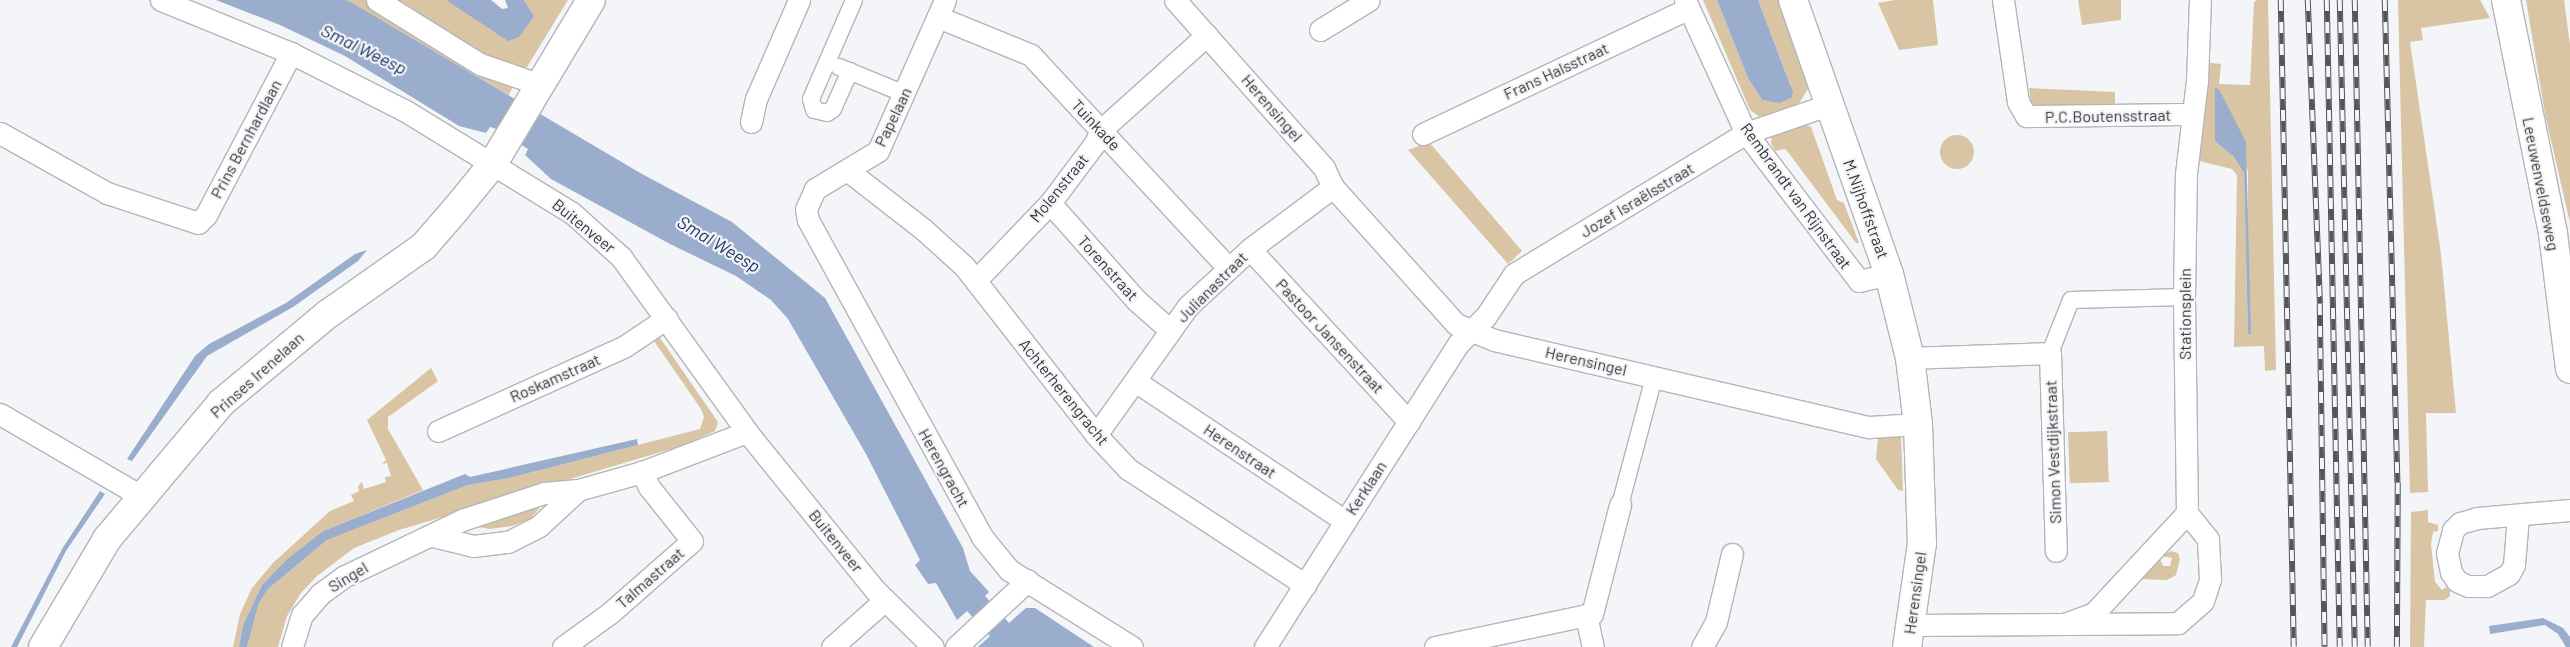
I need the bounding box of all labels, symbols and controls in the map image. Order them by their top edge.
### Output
water label: Smal Weesp [318,19,410,79]
street label: Frans Halsstraat [1500,38,1612,104]
street label: Herensingel [1238,70,1306,146]
street label: Prins Bernhardlaan [207,76,285,202]
street label: Papelaan [870,84,916,150]
street label: Tuinkade [1067,95,1125,155]
street label: P.C.Boutensstraat [2045,105,2171,127]
street label: Leeuwenveldseweg [2519,116,2563,252]
street label: Rembrandt van Rijnstraat [1737,119,1855,273]
street label: Molenstraat [1026,150,1092,226]
street label: M.Nijhoffstraat [1839,157,1893,261]
street label: Jozef Israëlsstraat [1577,158,1697,242]
street label: Buitenveer [549,195,619,257]
water label: Smal Weesp [674,211,764,277]
street label: Torenstraat [1074,231,1142,305]
street label: Julianastraat [1173,248,1251,326]
street label: Stationsplein [2175,268,2195,360]
street label: Pastoor Jansenstraat [1272,275,1388,397]
street label: Prinses Irenelaan [206,328,308,422]
street label: Achterherengracht [1015,335,1113,449]
street label: Herensingel [1543,342,1629,380]
street label: Roskamstraat [507,350,603,406]
street label: Simon Vestdijkstraat [2041,380,2065,524]
street label: Herenstraat [1200,420,1280,482]
street label: Herengracht [914,425,974,511]
street label: Kerklaan [1341,457,1391,519]
street label: Buitenveer [805,506,867,576]
street label: Talmastraat [612,543,688,613]
street label: Herensingel [1900,551,1930,635]
street label: Singel [325,558,371,596]

